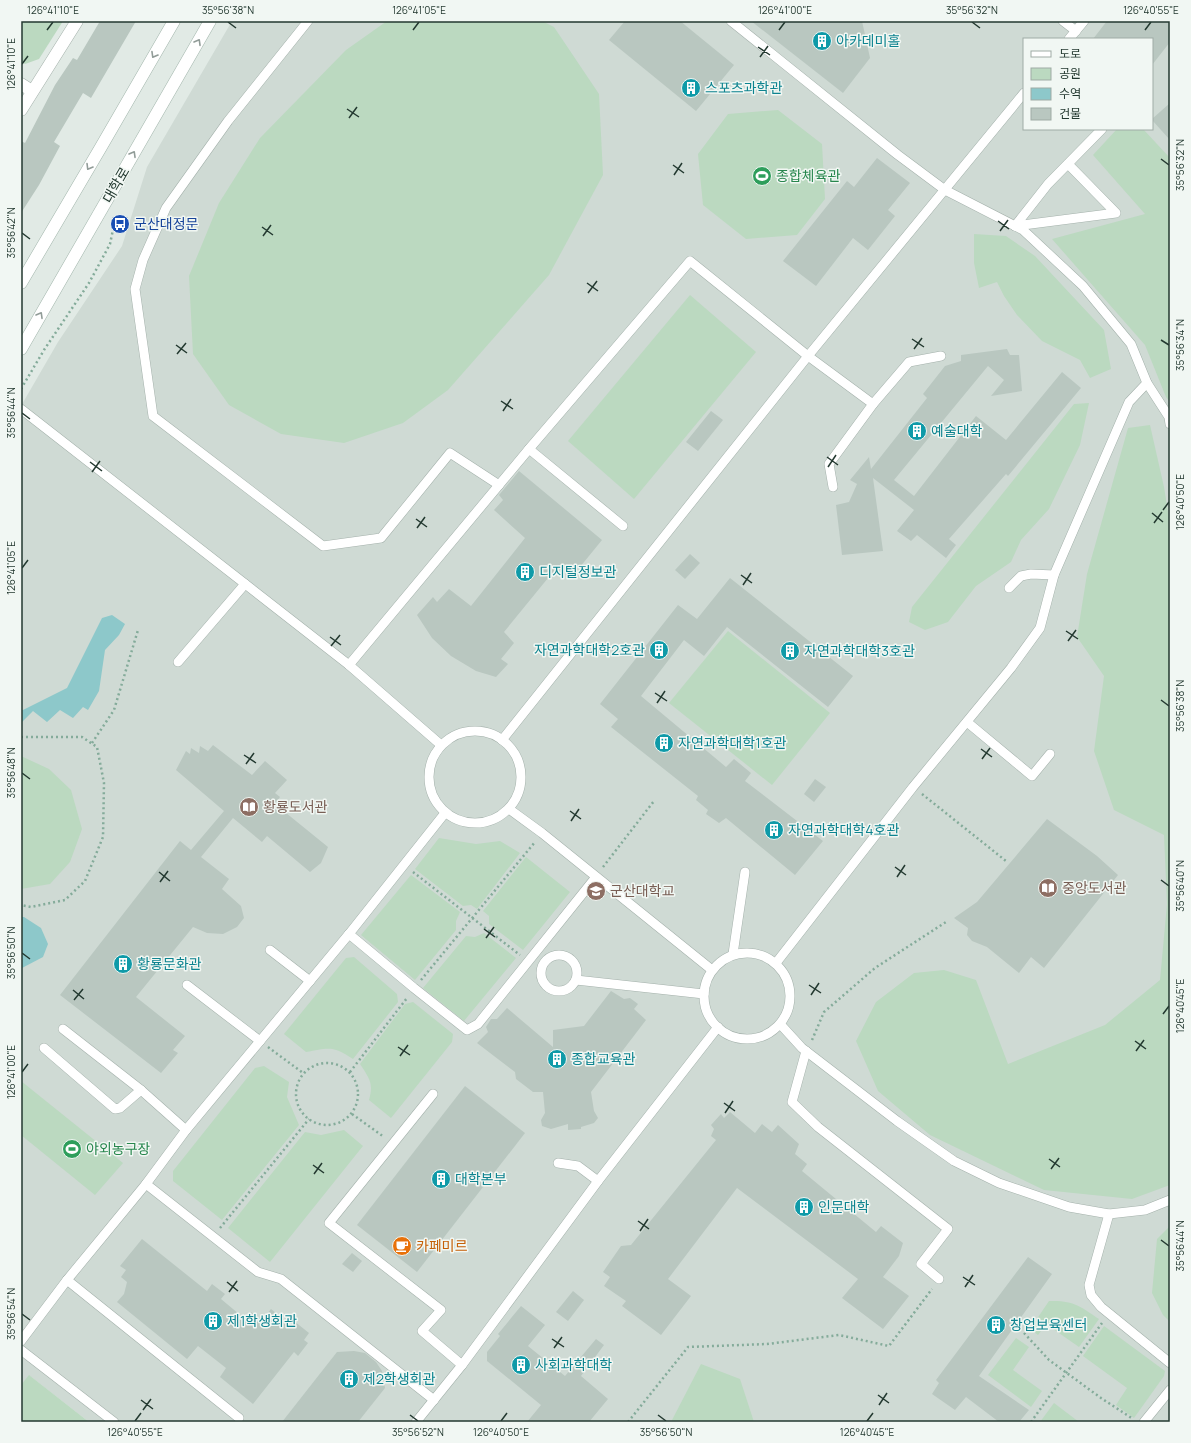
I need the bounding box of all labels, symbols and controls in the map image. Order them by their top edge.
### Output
text: 126°41'10"E [27,3,79,17]
text: 35°56'38"N [202,3,254,17]
text: 126°41'05"E [392,3,446,17]
text: 126°41'00"E [758,3,812,17]
text: 35°56'32"N [946,3,998,17]
text: 126°40'55"E [1123,3,1179,17]
building icon: 아카데미홀 [811,30,833,52]
place label: 아카데미홀 [836,31,901,50]
text: 126°41'10"E [4,38,18,90]
one-way arrow [194,38,201,46]
legend [1023,38,1153,130]
text: 도로 [1059,45,1081,62]
one-way arrow [152,51,159,58]
text: 공원 [1059,65,1081,82]
building icon: 스포츠과학관 [680,77,702,99]
place label: 스포츠과학관 [705,78,782,97]
text: 수역 [1059,85,1081,102]
text: 건물 [1059,105,1081,122]
text: 35°56'32"N [1173,139,1187,191]
one-way arrow [129,151,136,158]
one-way arrow [87,163,94,171]
street label: 대학로 [98,163,134,206]
sports icon: 종합체육관 [751,165,773,187]
place label: 종합체육관 [776,166,841,185]
text: 35°56'42"N [4,207,18,259]
bus stop icon: 군산대정문 [109,213,131,235]
place label: 군산대정문 [134,214,199,233]
one-way arrow [36,312,43,319]
text: 35°56'34"N [1173,319,1187,371]
text: 35°56'44"N [4,387,18,439]
building icon: 예술대학 [906,420,928,442]
place label: 예술대학 [931,421,983,440]
text: 126°40'50"E [1173,474,1187,530]
text: 126°41'05"E [4,541,18,595]
building icon: 디지털정보관 [514,561,536,583]
place label: 디지털정보관 [539,562,616,581]
building icon: 자연과학대학2호관 [648,639,670,661]
place label: 자연과학대학2호관 [534,640,645,659]
building icon: 자연과학대학3호관 [779,640,801,662]
place label: 자연과학대학3호관 [804,641,915,660]
text: 35°56'38"N [1173,680,1187,732]
building icon: 자연과학대학1호관 [653,732,675,754]
place label: 자연과학대학1호관 [678,733,787,752]
text: 35°56'48"N [4,747,18,799]
library icon: 황룡도서관 [238,796,260,818]
place label: 황룡도서관 [263,797,328,816]
building icon: 자연과학대학4호관 [763,819,785,841]
place label: 자연과학대학4호관 [788,820,899,839]
text: 35°56'40"N [1173,860,1187,912]
library icon: 중앙도서관 [1037,877,1059,899]
place label: 중앙도서관 [1062,878,1127,897]
school or university icon: 군산대학교 [585,880,607,902]
place label: 군산대학교 [610,881,675,900]
text: 35°56'50"N [4,927,18,979]
building icon: 황룡문화관 [112,953,134,975]
place label: 황룡문화관 [137,954,202,973]
text: 126°40'45"E [1173,978,1187,1033]
text: 126°41'00"E [4,1045,18,1099]
building icon: 종합교육관 [546,1048,568,1070]
place label: 종합교육관 [571,1049,636,1068]
sports icon: 야외농구장 [61,1138,83,1160]
place label: 야외농구장 [86,1139,151,1158]
building icon: 대학본부 [430,1168,452,1190]
place label: 대학본부 [455,1169,507,1188]
building icon: 인문대학 [793,1196,815,1218]
place label: 인문대학 [818,1197,870,1216]
text: 35°56'44"N [1173,1220,1187,1272]
cafe icon: 카페미르 [391,1235,413,1257]
place label: 카페미르 [416,1236,468,1255]
text: 35°56'54"N [4,1288,18,1340]
building icon: 제1학생회관 [202,1310,224,1332]
place label: 제1학생회관 [227,1311,297,1330]
building icon: 창업보육센터 [985,1314,1007,1336]
place label: 창업보육센터 [1010,1315,1087,1334]
building icon: 사회과학대학 [510,1354,532,1376]
place label: 사회과학대학 [535,1355,612,1374]
building icon: 제2학생회관 [338,1368,360,1390]
place label: 제2학생회관 [363,1369,435,1388]
text: 126°40'55"E [107,1425,163,1439]
text: 35°56'52"N [392,1425,444,1439]
text: 126°40'50"E [473,1425,529,1439]
text: 35°56'50"N [640,1425,692,1439]
text: 126°40'45"E [840,1425,895,1439]

